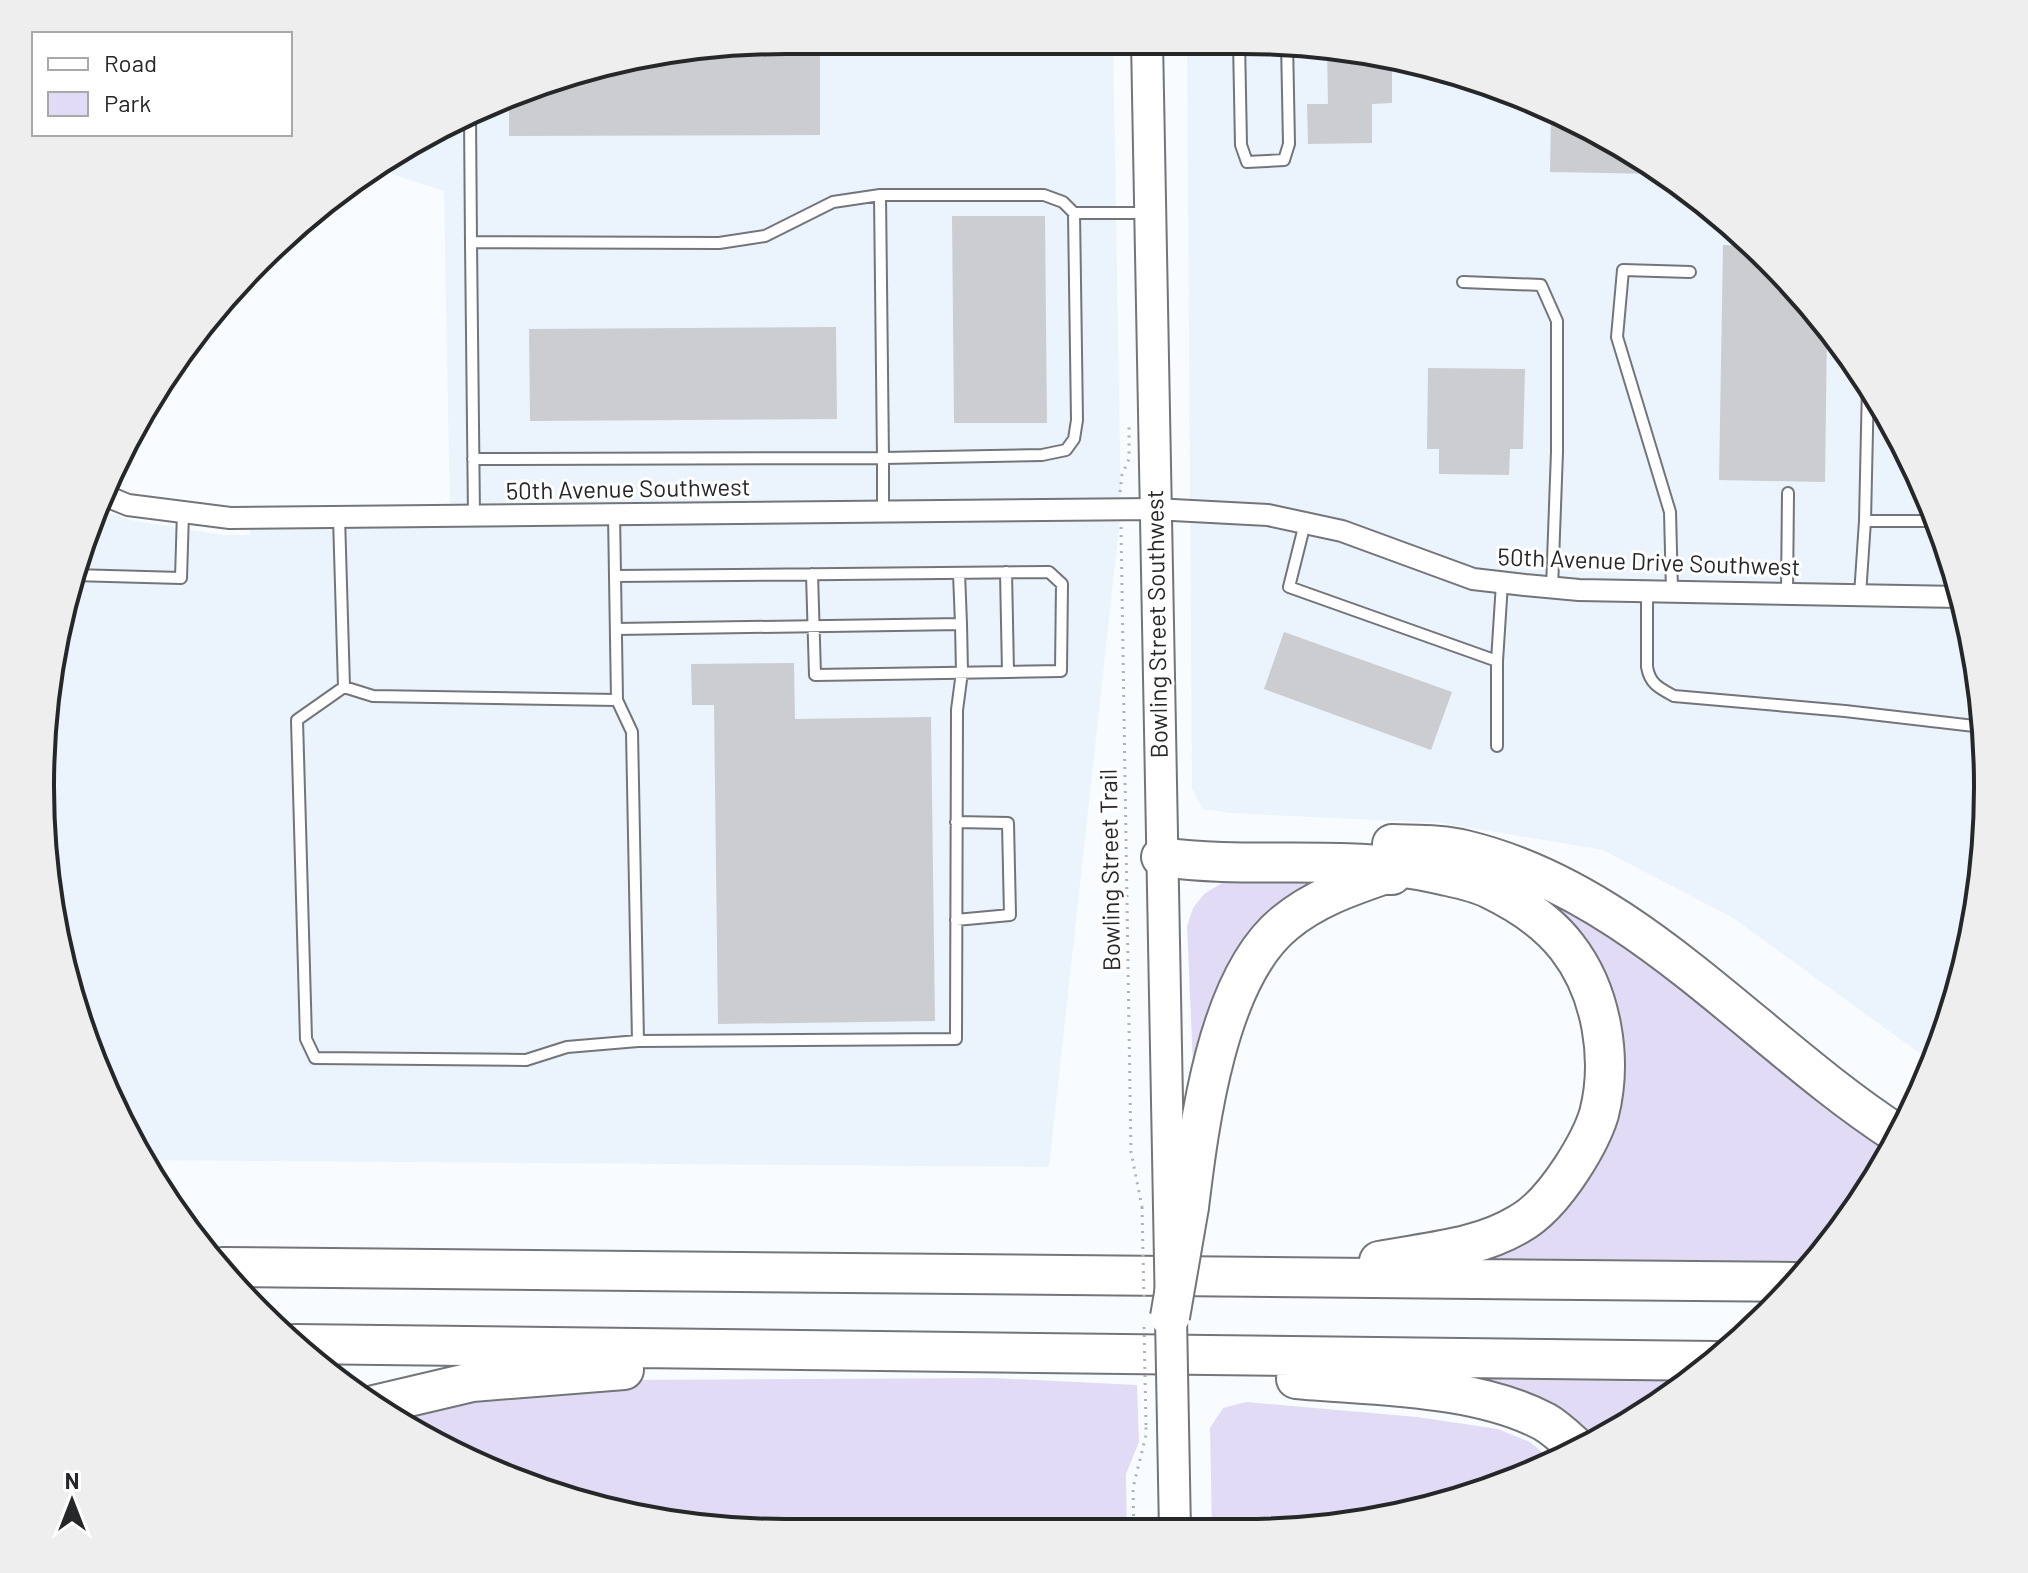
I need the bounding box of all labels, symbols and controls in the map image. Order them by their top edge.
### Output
legend [32,32,292,136]
text: Road [104,48,157,77]
text: Park [104,88,151,117]
street label: 50th Avenue Southwest [505,471,751,505]
street label: Bowling Street Southwest [1139,489,1173,759]
street label: 50th Avenue Drive Southwest [1497,541,1801,581]
street label: Bowling Street Trail [1093,769,1125,971]
north arrow [32,1461,112,1541]
text: N [65,1467,79,1493]

